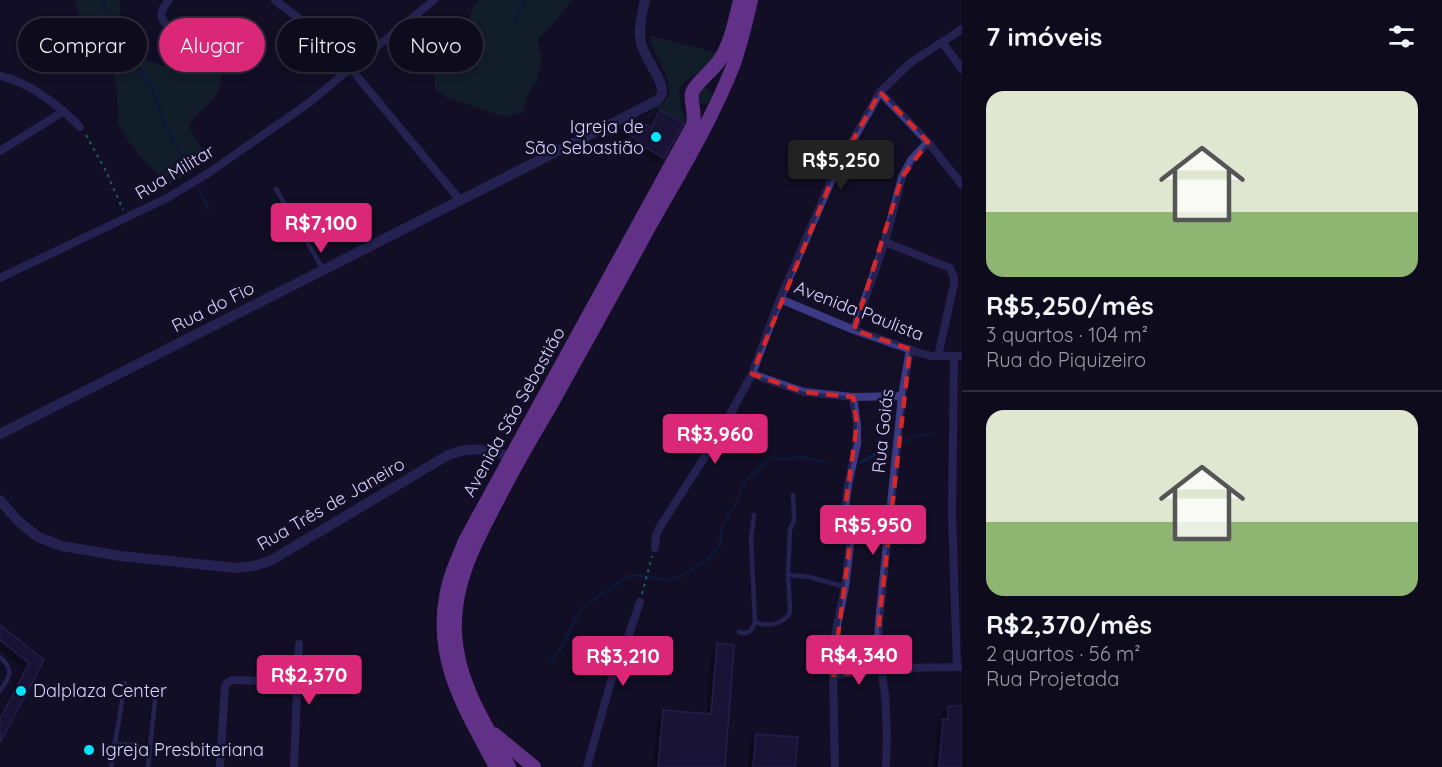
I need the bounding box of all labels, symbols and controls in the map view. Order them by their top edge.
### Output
chip: Comprar [18,18,147,72]
chip: Alugar [159,18,265,72]
chip: Filtros [277,18,377,72]
chip: Novo [389,18,483,72]
text: 7 imóveis [986,20,1102,53]
icon: filters [1385,20,1418,53]
place label: Igreja de São Sebastião [525,115,644,159]
marker: Igreja de São Sebastião [649,130,663,144]
icon: home [1148,130,1256,238]
street label: Rua Militar [131,139,219,204]
pin: R$5,250 [786,140,896,191]
text: R$5,250 [802,147,880,172]
pin: R$7,100 [266,203,376,254]
text: R$7,100 [285,210,357,235]
street label: Avenida Paulista [791,275,927,346]
street label: Rua do Fio [168,276,258,337]
text: R$5,250/mês [986,289,1154,322]
text: 3 quartos · 104 m² [986,322,1148,347]
street label: Avenida São Sebastião [457,323,570,501]
text: Rua do Piquizeiro [986,347,1146,372]
street label: Rua Goiás [867,388,898,474]
pin: R$3,960 [660,414,770,465]
text: R$3,960 [677,421,753,446]
icon: home [1148,449,1256,557]
street label: Rua Três de Janeiro [253,452,409,555]
pin: R$5,950 [818,505,928,556]
text: R$5,950 [834,512,912,537]
text: R$2,370/mês [986,608,1152,641]
pin: R$4,340 [804,635,914,686]
pin: R$3,210 [568,636,678,687]
text: 2 quartos · 56 m² [986,641,1141,666]
text: R$4,340 [820,642,898,667]
text: R$3,210 [586,643,660,668]
pin: R$2,370 [254,655,364,706]
text: R$2,370 [271,662,347,687]
text: Rua Projetada [986,666,1119,691]
place label: Dalplaza Center [33,679,167,702]
marker: Dalplaza Center [14,684,28,698]
place label: Igreja Presbiteriana [101,738,264,761]
marker: Igreja Presbiteriana [82,743,96,757]

